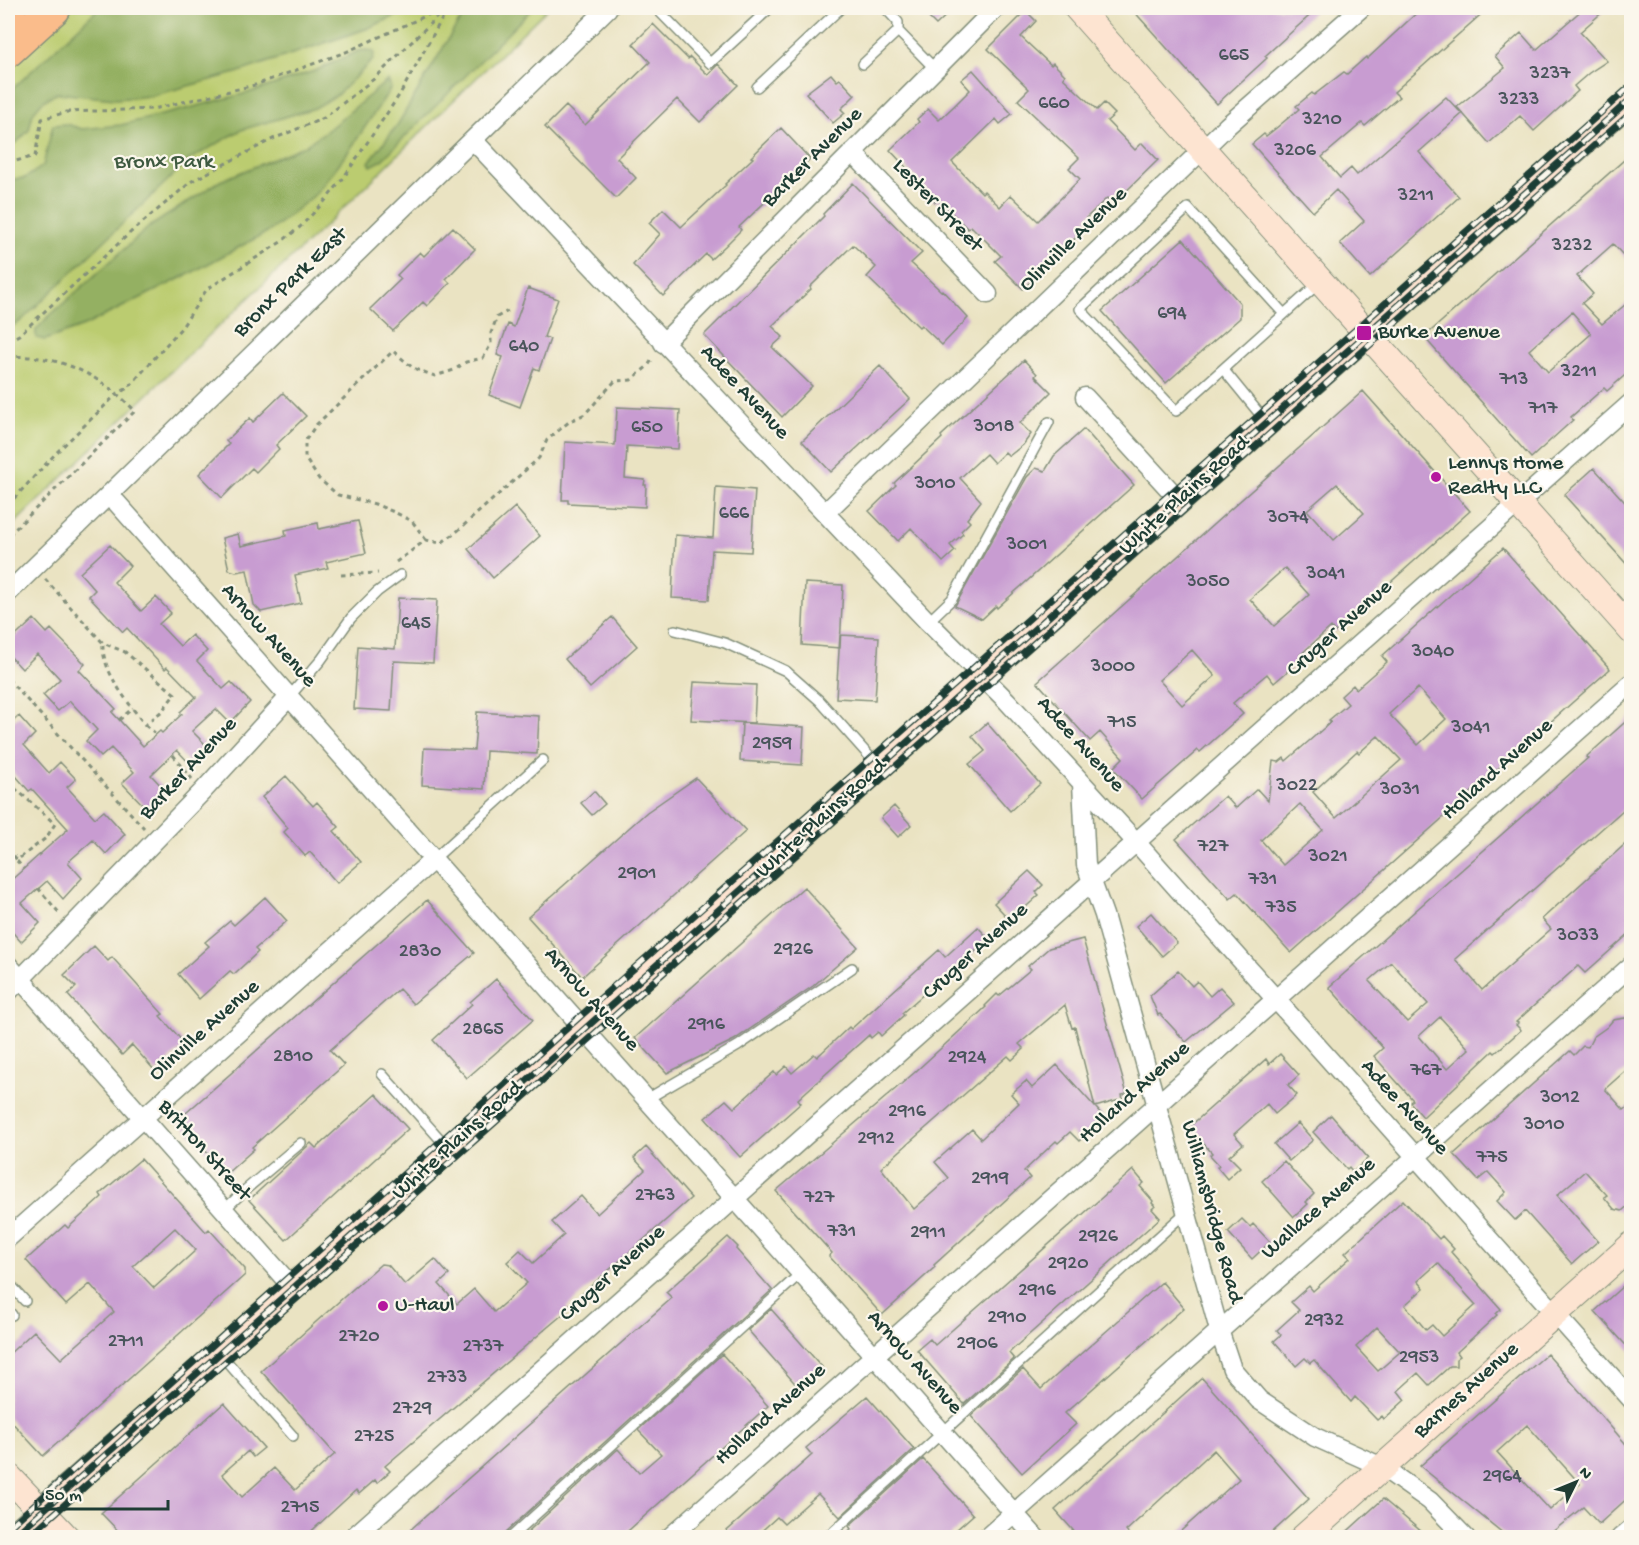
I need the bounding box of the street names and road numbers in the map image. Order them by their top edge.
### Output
street label: Barker Avenue [757,102,869,214]
street label: Lester Street [886,154,989,259]
street label: Olinville Avenue [1015,182,1134,298]
street label: Bronx Park East [228,221,355,344]
street label: Adee Avenue [694,340,795,446]
street label: White Plains Road [1114,429,1257,561]
street label: Cruger Avenue [1282,574,1399,683]
street label: Arnow Avenue [214,579,322,694]
street label: Adee Avenue [1030,692,1130,799]
street label: Barker Avenue [134,712,244,827]
street label: Holland Avenue [1437,713,1559,827]
street label: White Plains Road [751,752,894,884]
street label: Cruger Avenue [918,897,1035,1006]
street label: Arnow Avenue [537,943,645,1058]
street label: Olinville Avenue [144,974,266,1088]
street label: Holland Avenue [1074,1036,1196,1150]
street label: Adee Avenue [1354,1055,1454,1162]
street label: White Plains Road [387,1074,530,1206]
street label: Britton Street [151,1094,258,1209]
street label: Williamsbridge Road [1174,1118,1248,1308]
street label: Wallace Avenue [1256,1152,1382,1266]
street label: Cruger Avenue [555,1219,672,1328]
street label: Arnow Avenue [860,1306,968,1421]
street label: Barnes Avenue [1408,1337,1525,1446]
street label: Holland Avenue [710,1358,832,1472]

